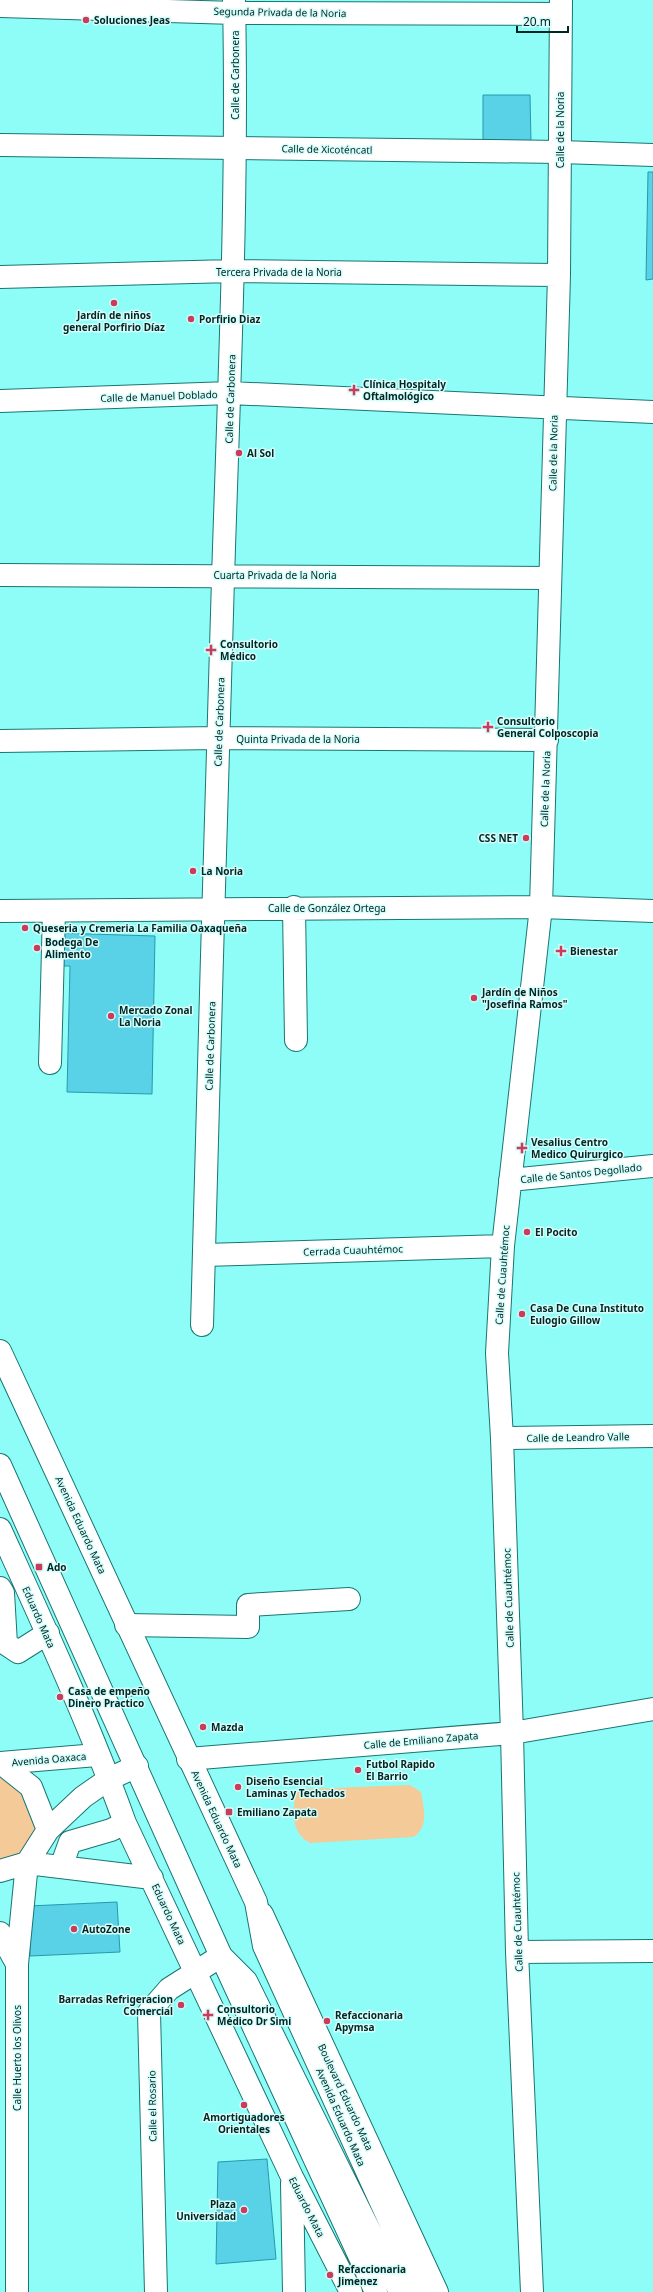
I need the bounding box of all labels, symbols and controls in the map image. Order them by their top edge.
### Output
street label: Segunda Privada de la Noria [213,4,347,20]
scale bar [517,8,568,34]
place label: Soluciones Jeas [94,13,170,27]
text: 20 m [523,13,551,30]
marker: Soluciones Jeas [81,15,91,25]
street label: Calle de Carbonera [228,30,242,120]
street label: Calle de la Noria [553,92,567,168]
street label: Calle de Xicoténcatl [281,141,373,157]
street label: Tercera Privada de la Noria [216,265,342,279]
marker: Jardín de niños general Porfirio Díaz [109,298,119,308]
place label: Jardín de niños general Porfirio Díaz [63,308,165,334]
place label: Porfirio Diaz [199,312,260,326]
marker: Porfirio Diaz [186,314,196,324]
street label: Calle de Carbonera [221,354,239,444]
place label: Clínica Hospitaly Oftalmológico [363,377,446,403]
marker: Clínica Hospitaly Oftalmológico [348,384,360,396]
street label: Calle de Manuel Doblado [100,387,218,405]
street label: Calle de la Noria [545,415,561,491]
place label: Al Sol [247,446,274,460]
marker: Al Sol [234,448,244,458]
street label: Cuarta Privada de la Noria [213,568,337,582]
place label: Consultorio Médico [220,637,278,663]
marker: Consultorio Médico [205,644,217,656]
street label: Calle de Carbonera [210,677,228,767]
place label: Consultorio General Colposcopia [497,714,598,740]
marker: Consultorio General Colposcopia [482,721,494,733]
street label: Quinta Privada de la Noria [236,732,360,746]
street label: Calle de la Noria [537,751,553,827]
place label: CSS NET [478,831,518,845]
marker: CSS NET [521,833,531,843]
place label: La Noria [201,864,243,878]
marker: La Noria [188,866,198,876]
street label: Calle de González Ortega [268,901,386,915]
place label: Queseria y Cremeria La Familia Oaxaqueña [33,921,247,935]
marker: Queseria y Cremeria La Familia Oaxaqueña [20,923,30,933]
place label: Bodega De Alimento [45,935,98,961]
marker: Bodega De Alimento [32,943,42,953]
place label: Bienestar [570,944,618,958]
marker: Bienestar [555,945,567,957]
place label: Jardín de Niños "Josefina Ramos" [481,985,568,1011]
marker: Jardín de Niños "Josefina Ramos" [469,993,479,1003]
street label: Calle de Carbonera [201,1001,219,1091]
place label: Mercado Zonal La Noria [119,1003,193,1029]
marker: Mercado Zonal La Noria [106,1011,116,1021]
place label: Vesalius Centro Medico Quirurgico [531,1135,623,1161]
marker: Vesalius Centro Medico Quirurgico [516,1142,528,1154]
street label: Calle de Santos Degollado [520,1160,642,1186]
street label: Calle de Cuauhtémoc [492,1225,512,1325]
place label: El Pocito [535,1225,577,1239]
marker: El Pocito [522,1227,532,1237]
street label: Cerrada Cuauhtémoc [303,1241,403,1259]
place label: Casa De Cuna Instituto Eulogio Gillow [530,1301,644,1327]
marker: Casa De Cuna Instituto Eulogio Gillow [517,1309,527,1319]
street label: Calle de Leandro Valle [526,1429,630,1445]
street label: Avenida Eduardo Mata [52,1474,110,1576]
street label: Calle de Cuauhtémoc [499,1548,517,1648]
place label: Ado [47,1560,67,1574]
marker: Ado [34,1562,44,1572]
street label: Eduardo Mata [19,1584,59,1650]
place label: Casa de empeño Dinero Practico [68,1684,150,1710]
marker: Casa de empeño Dinero Practico [55,1692,65,1702]
place label: Mazda [211,1720,244,1734]
marker: Mazda [198,1722,208,1732]
street label: Calle de Emiliano Zapata [363,1728,479,1752]
street label: Avenida Oaxaca [11,1749,87,1769]
place label: Futbol Rapido El Barrio [366,1757,435,1783]
marker: Futbol Rapido El Barrio [353,1765,363,1775]
street label: Avenida Eduardo Mata [188,1768,246,1870]
place label: Diseño Esencial Laminas y Techados [246,1774,345,1800]
marker: Diseño Esencial Laminas y Techados [233,1782,243,1792]
place label: Emiliano Zapata [237,1805,317,1819]
marker: Emiliano Zapata [224,1807,234,1817]
street label: Calle de Cuauhtémoc [508,1872,526,1972]
street label: Eduardo Mata [149,1881,189,1947]
place label: AutoZone [82,1922,131,1936]
marker: AutoZone [69,1924,79,1934]
place label: Barradas Refrigeracion Comercial [58,1992,173,2018]
marker: Barradas Refrigeracion Comercial [176,2000,186,2010]
place label: Consultorio Médico Dr Simi [217,2002,291,2028]
street label: Calle Huerto los Olivos [10,2005,24,2111]
place label: Refaccionaria Apymsa [335,2008,403,2034]
marker: Consultorio Médico Dr Simi [202,2009,214,2021]
marker: Refaccionaria Apymsa [322,2016,332,2026]
street label: Boulevard Eduardo Mata [315,2041,377,2153]
street label: Avenida Eduardo Mata [313,2066,369,2168]
street label: Calle el Rosario [144,2070,160,2142]
marker: Amortiguadores Orientales [239,2100,249,2110]
place label: Amortiguadores Orientales [203,2110,285,2136]
street label: Eduardo Mata [286,2174,328,2240]
place label: Plaza Universidad [176,2197,236,2223]
marker: Plaza Universidad [239,2205,249,2215]
place label: Refaccionaria Jimenez [337,2262,406,2288]
marker: Refaccionaria Jimenez [325,2270,335,2280]

